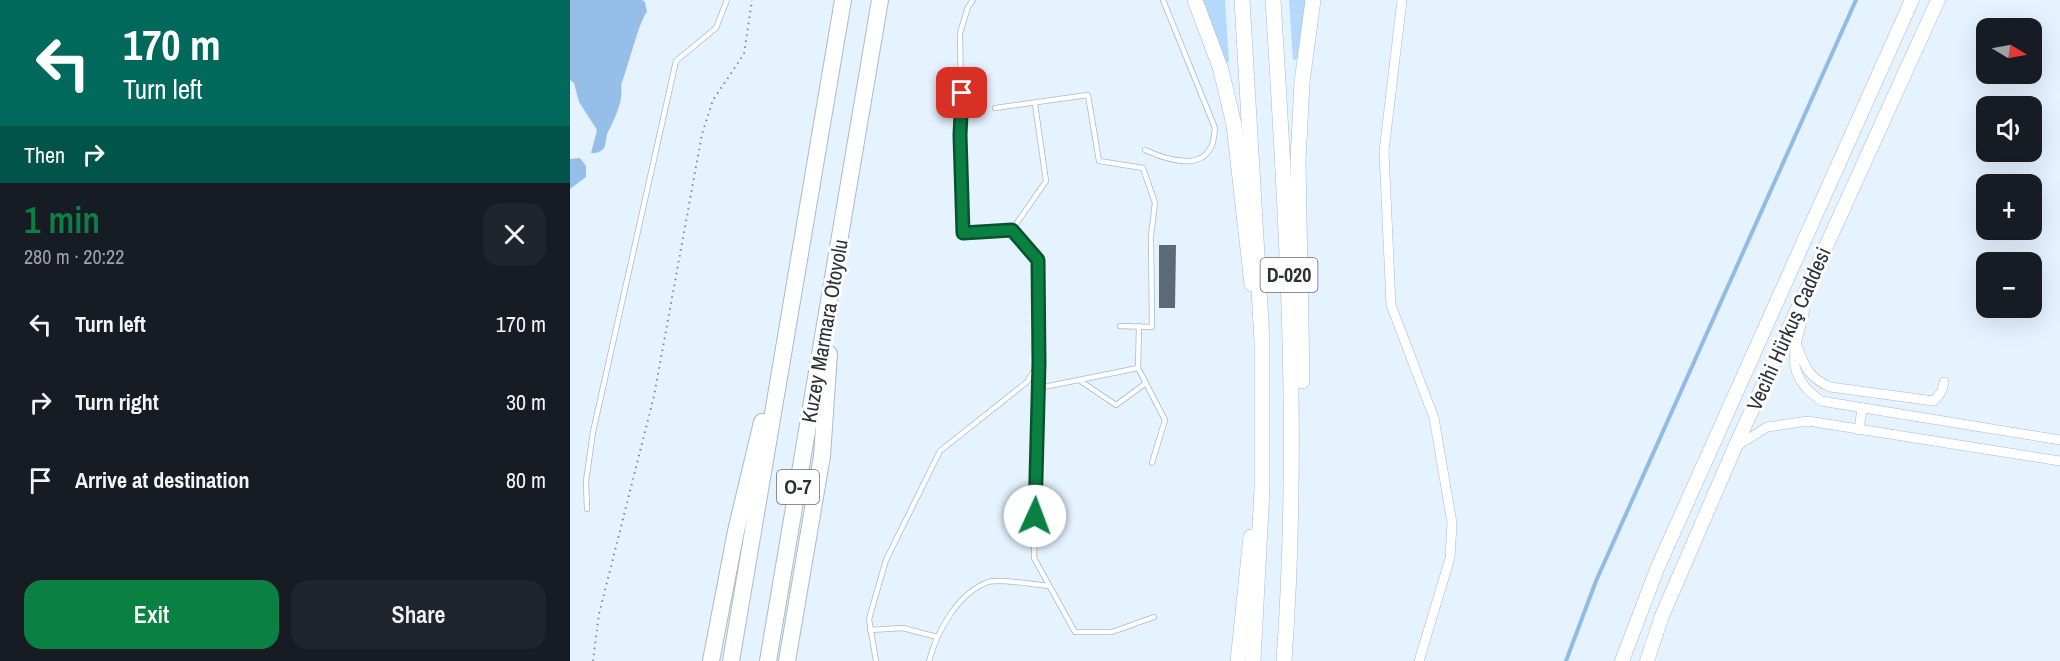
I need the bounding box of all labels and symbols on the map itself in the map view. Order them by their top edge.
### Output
north arrow [1976,18,2042,84]
pin [936,67,987,118]
street label: Kuzey Marmara Otoyolu [794,237,855,425]
street label: Vecihi Hürkuş Caddesi [1739,242,1838,415]
road number: D-020 [1260,258,1318,292]
road number: O-7 [777,470,819,504]
position arrow [1003,484,1067,548]

